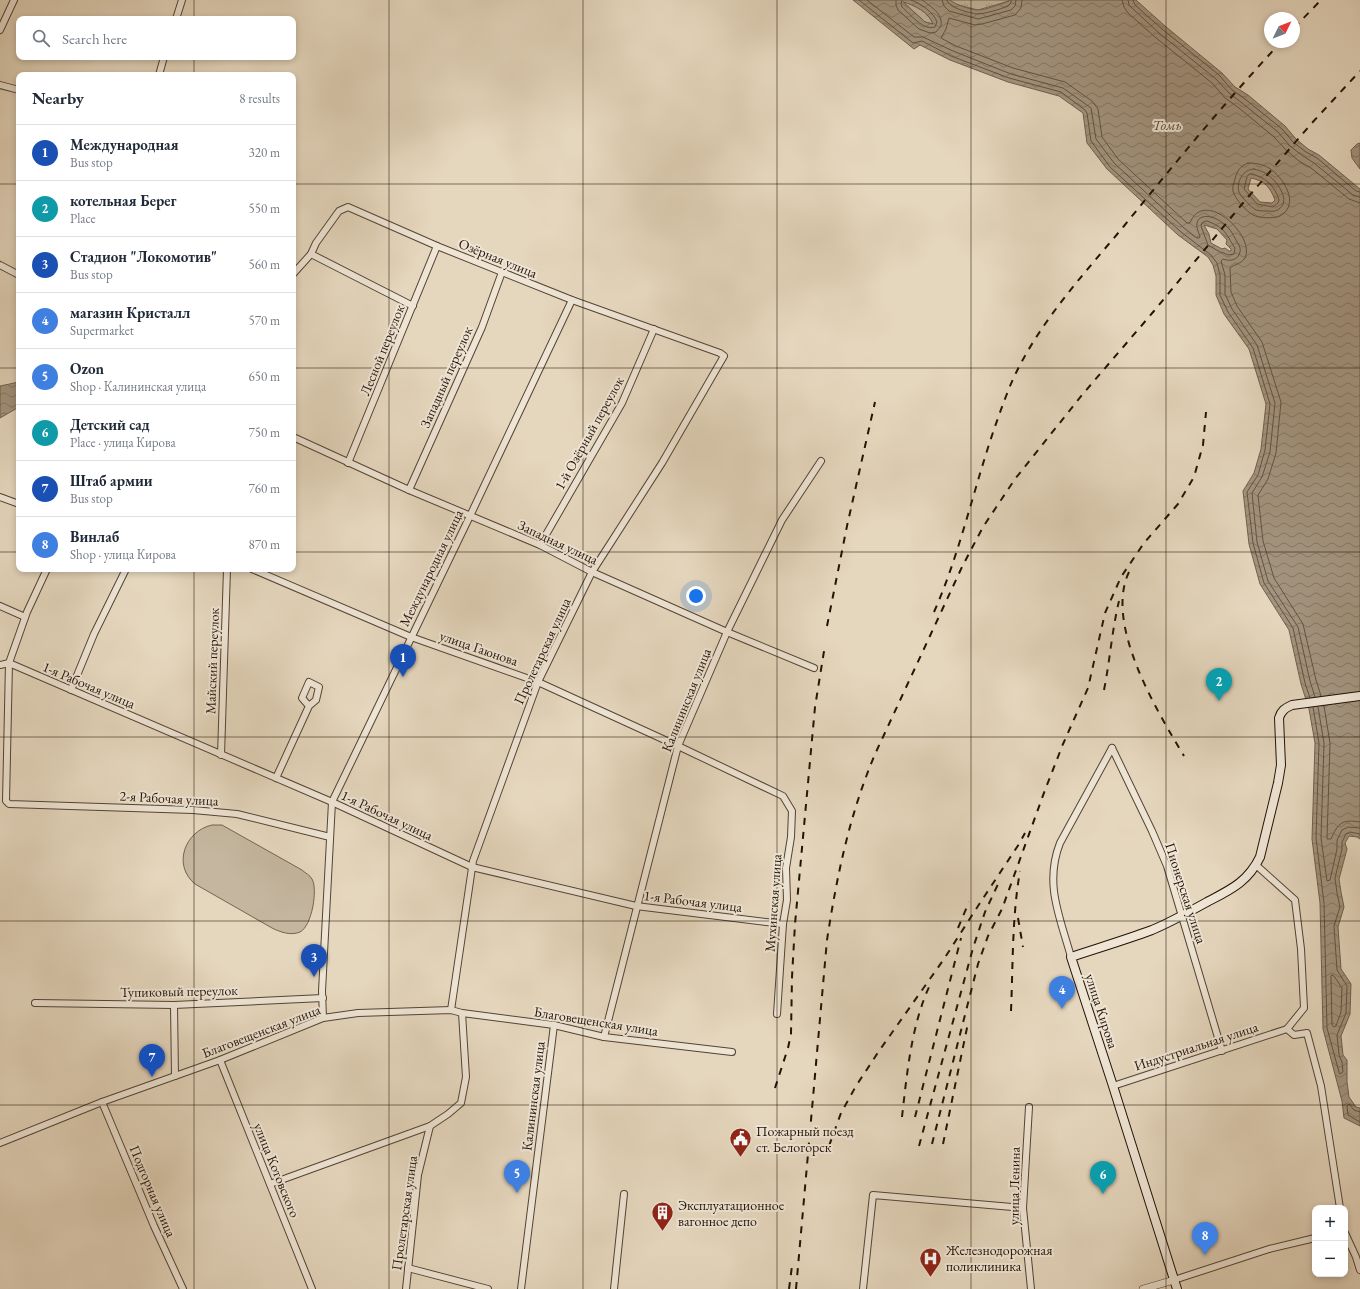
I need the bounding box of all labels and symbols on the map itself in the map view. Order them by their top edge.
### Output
north arrow [1264,12,1300,48]
water label: Томь [1152,115,1182,134]
street label: Озёрная улица [456,234,540,282]
street label: Лесной переулок [356,302,409,398]
street label: Западный переулок [416,323,477,431]
street label: 1-й Озёрный переулок [550,373,628,493]
street label: Международная улица [395,506,467,629]
street label: Западная улица [515,516,601,569]
your location [686,586,706,606]
street label: Пролетарская улица [509,594,575,707]
street label: Майский переулок [201,607,223,715]
street label: улица Гаюнова [437,626,521,670]
pin: 1 [390,644,416,677]
street label: Калининская улица [657,645,715,754]
street label: 1-я Рабочая улица [40,657,139,713]
pin: 2 [1206,668,1232,701]
street label: 2-я Рабочая улица [119,786,219,810]
street label: 1-я Рабочая улица [338,786,436,844]
street label: Пионерская улица [1161,840,1211,946]
street label: Мухинская улица [761,853,785,953]
street label: 1-я Рабочая улица [643,886,744,916]
pin: 3 [301,944,327,977]
street label: улица Кирова [1081,971,1123,1051]
pin: 4 [1049,976,1075,1009]
street label: Тупиковый переулок [120,981,238,1001]
street label: Благовещенская улица [199,1000,323,1062]
street label: Благовещенская улица [533,1002,660,1040]
street label: Индустриальная улица [1132,1017,1261,1075]
street label: Калининская улица [517,1040,549,1152]
pin: 7 [139,1044,165,1077]
street label: улица Котовского [250,1120,304,1220]
place label: Пожарный поезд ст. Белогорск [756,1122,854,1156]
public building icon: Пожарный поезд ст. Белогорск [728,1126,754,1159]
street label: Подгорная улица [126,1142,181,1240]
street label: улица Ленина [1004,1146,1024,1225]
street label: Пролетарская улица [387,1154,421,1271]
pin: 5 [504,1160,530,1193]
pin: 6 [1090,1161,1116,1194]
place label: Эксплуатационное вагонное депо [678,1196,785,1230]
building icon: Эксплуатационное вагонное депо [649,1200,675,1233]
pin: 8 [1192,1222,1218,1255]
place label: Железнодорожная поликлиника [945,1241,1052,1275]
hospital icon: Железнодорожная поликлиника [917,1245,943,1278]

